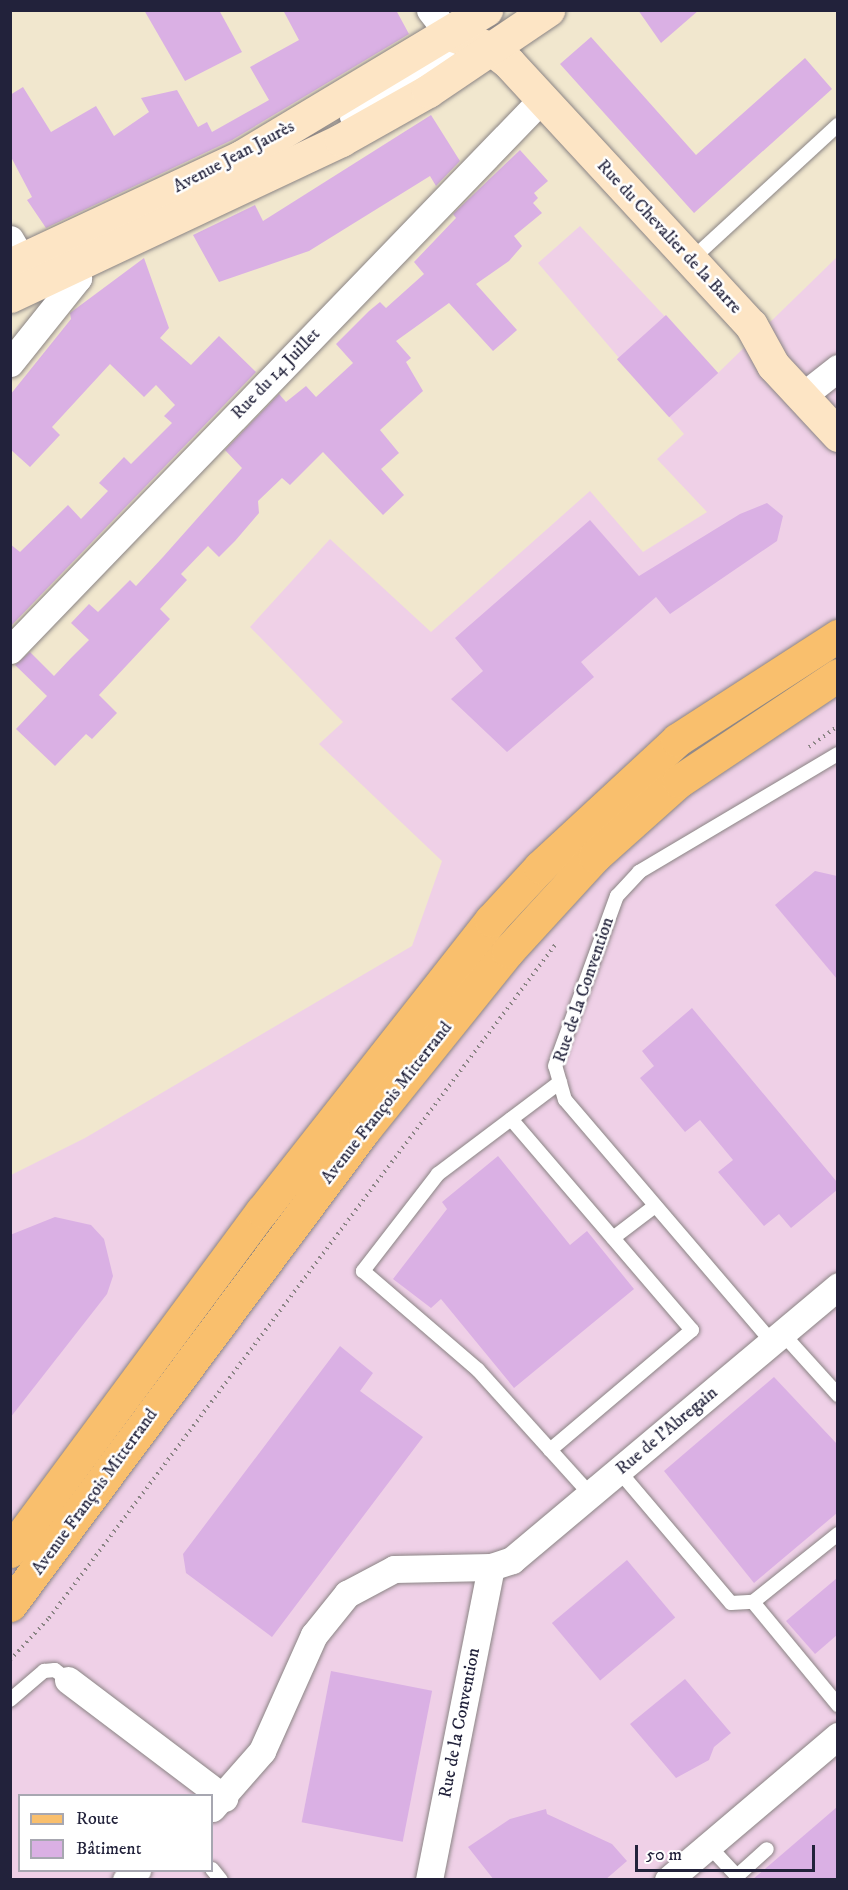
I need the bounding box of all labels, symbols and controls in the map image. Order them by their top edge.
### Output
street label: Avenue Jean Jaurès [170,116,298,198]
street label: Rue du Chevalier de la Barre [592,155,746,319]
street label: Rue du 14 Juillet [227,324,325,424]
street label: Rue de la Convention [549,914,619,1066]
street label: Avenue François Mitterrand [317,1018,457,1188]
street label: Rue de l'Abregain [612,1382,722,1480]
street label: Avenue François Mitterrand [27,1405,163,1579]
street label: Rue de la Convention [435,1646,485,1800]
legend [18,1794,213,1872]
text: Route [76,1808,119,1830]
scale bar [638,1833,818,1871]
text: Bâtiment [76,1838,141,1860]
text: 50 m [646,1844,682,1866]

